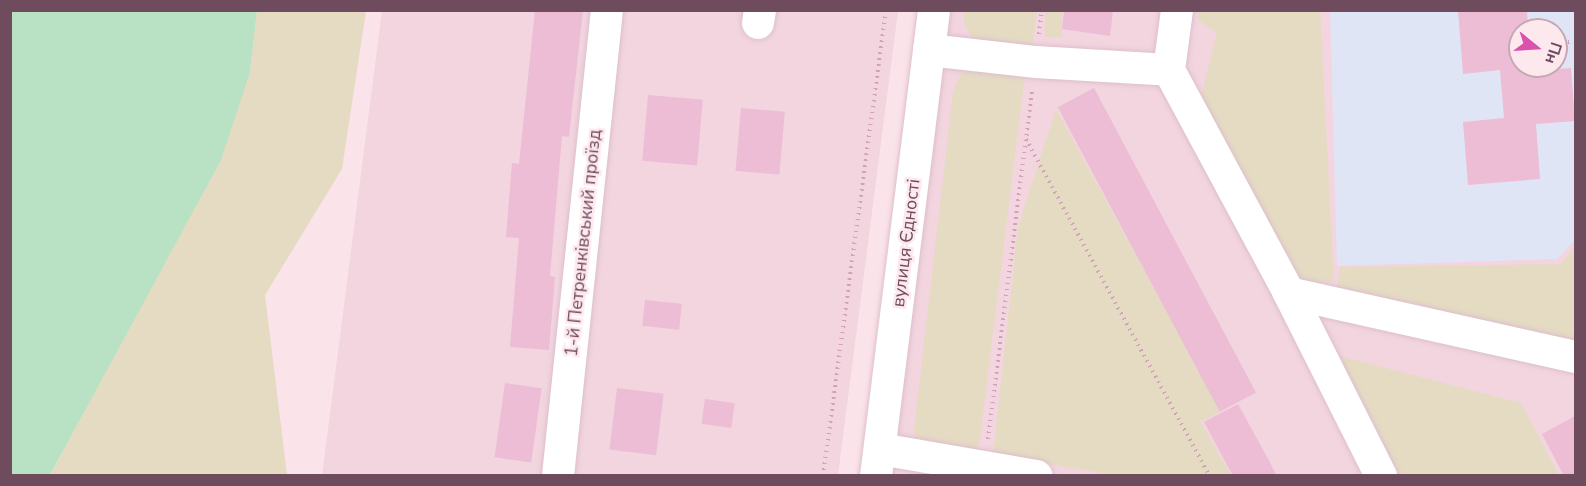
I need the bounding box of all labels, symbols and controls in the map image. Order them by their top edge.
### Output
north arrow [1508,18,1568,78]
text: Пн [1539,39,1567,67]
street label: 1-й Петренківський проїзд [560,128,606,358]
street label: вулиця Єдності [887,178,925,308]

